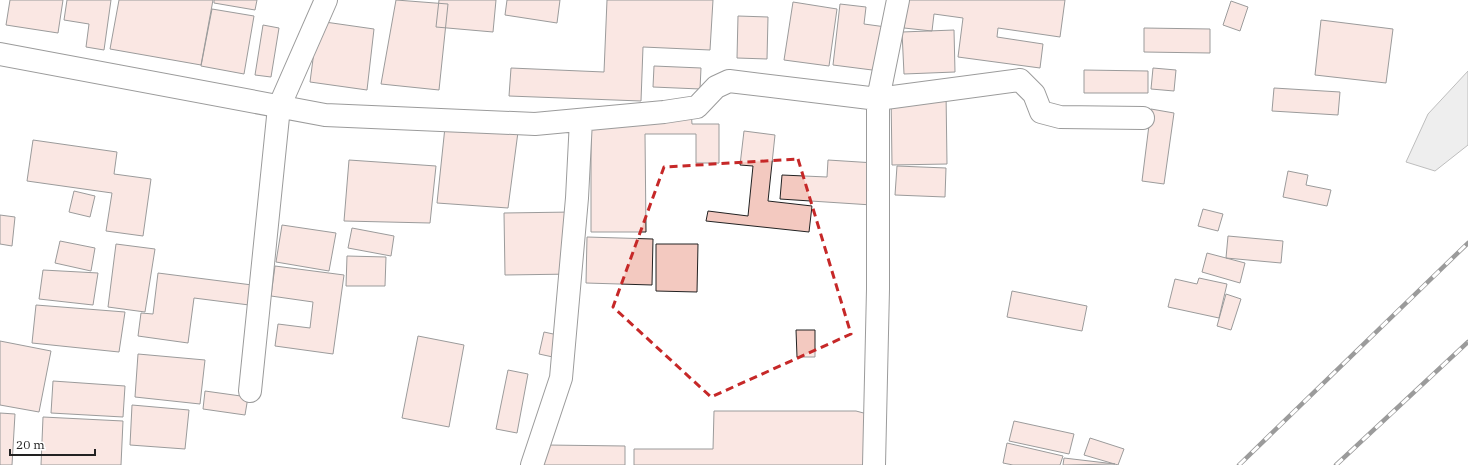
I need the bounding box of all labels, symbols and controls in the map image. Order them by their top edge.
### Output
scale bar [10,431,95,457]
text: 20 m [16,437,45,452]

